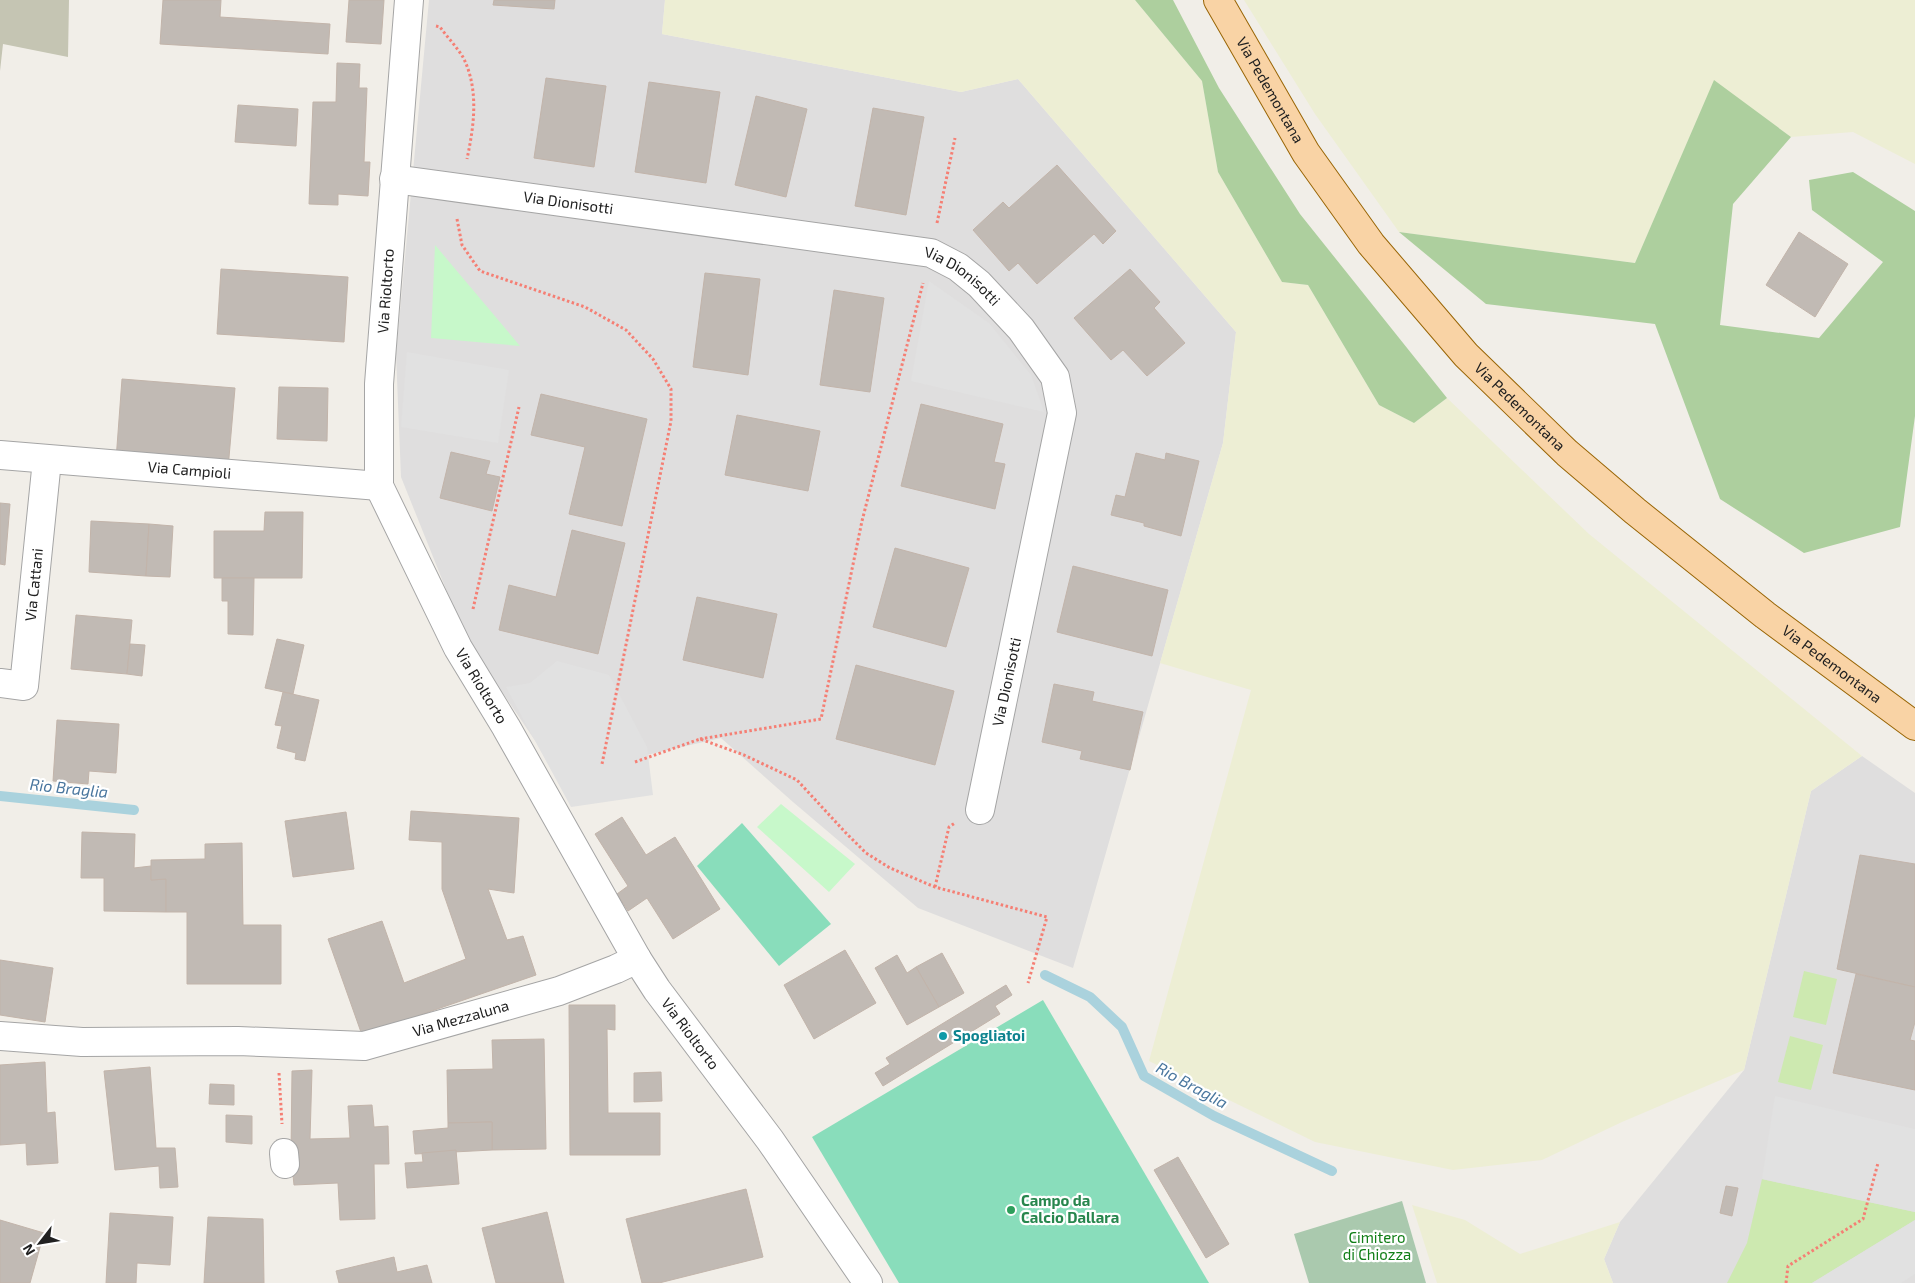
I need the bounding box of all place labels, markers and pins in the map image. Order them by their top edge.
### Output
place label: Spogliatoi [953,1026,1025,1044]
marker: Spogliatoi [937,1030,949,1042]
place label: Campo da Calcio Dallara [1021,1191,1119,1226]
marker: Campo da Calcio Dallara [1005,1204,1017,1216]

